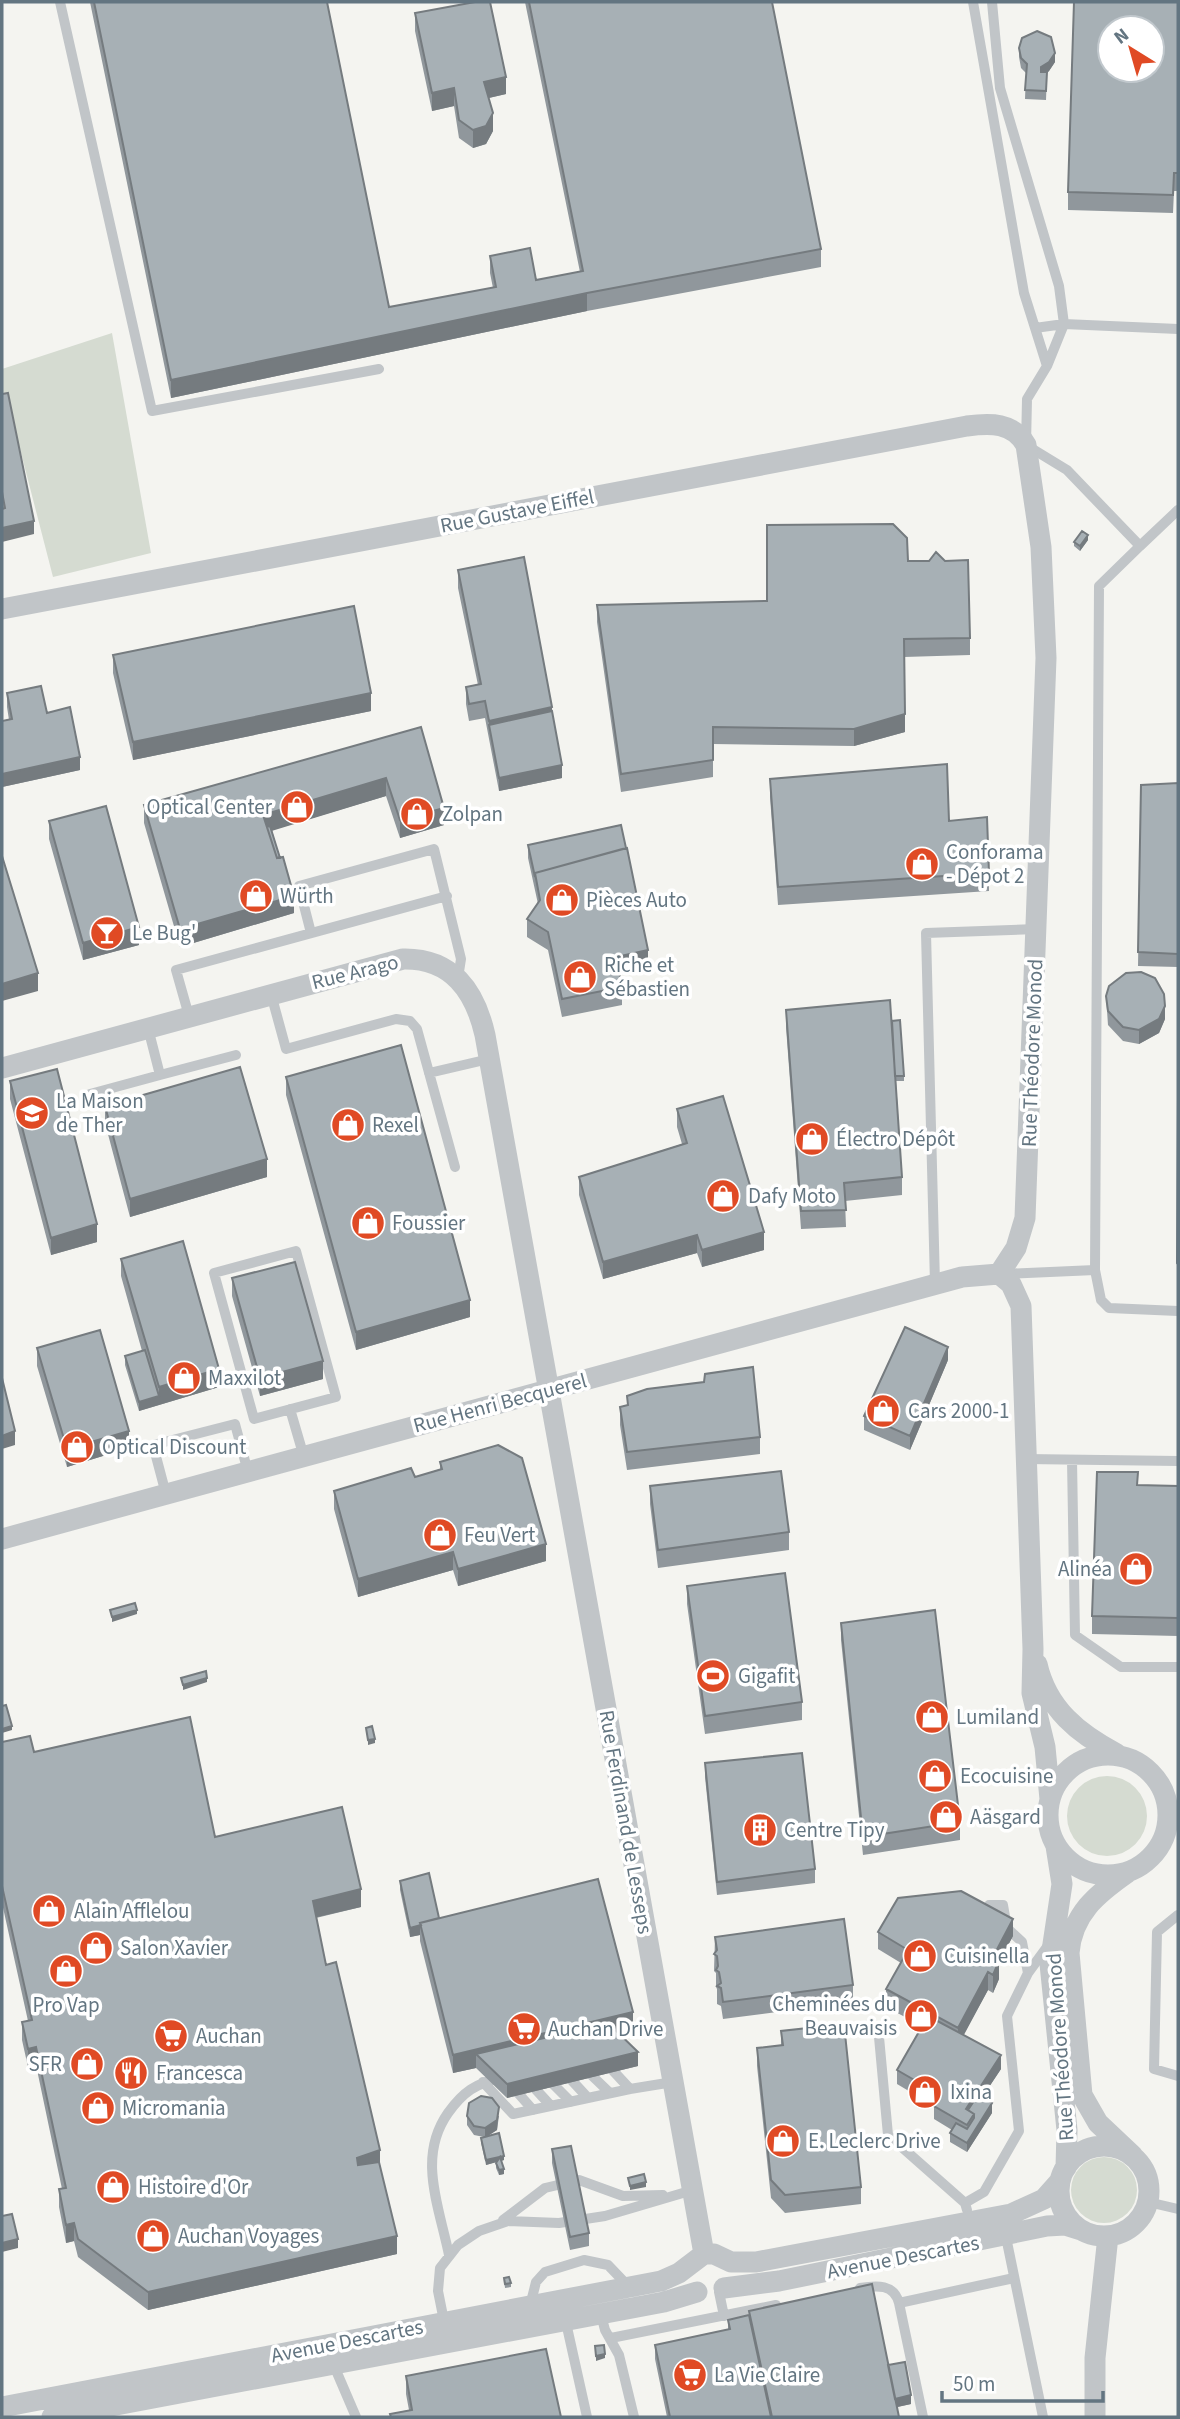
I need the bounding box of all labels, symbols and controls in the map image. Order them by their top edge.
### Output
north arrow [1096,14,1166,84]
text: N [1108,22,1135,51]
street label: Rue Gustave Eiffel [437,481,597,541]
shop icon: Optical Center [278,788,316,826]
place label: Optical Center [147,792,273,822]
shop icon: Zolpan [398,795,436,833]
place label: Zolpan [442,799,503,829]
place label: Conforama - Dépot 2 [946,837,1044,891]
shop icon: Conforama - Dépot 2 [903,845,941,883]
shop icon: Würth [237,877,275,915]
place label: Würth [280,881,334,911]
shop icon: Pièces Auto [543,881,581,919]
place label: Pièces Auto [586,885,687,915]
bar icon: Le Bug' [88,914,126,952]
place label: Le Bug' [132,918,196,948]
street label: Rue Arago [308,947,402,997]
place label: Riche et Sébastien [604,950,690,1004]
shop icon: Riche et Sébastien [561,958,599,996]
street label: Rue Théodore Monod [1014,958,1050,1148]
place label: La Maison de Ther [56,1086,144,1140]
school or university icon: La Maison de Ther [13,1094,51,1132]
shop icon: Rexel [329,1106,367,1144]
place label: Rexel [372,1110,419,1140]
shop icon: Électro Dépôt [793,1120,831,1158]
place label: Électro Dépôt [836,1124,955,1154]
shop icon: Dafy Moto [704,1177,742,1215]
place label: Dafy Moto [748,1181,836,1211]
shop icon: Foussier [349,1204,387,1242]
place label: Foussier [392,1208,466,1238]
shop icon: Maxxilot [165,1359,203,1397]
place label: Maxxilot [208,1363,281,1393]
street label: Rue Henri Becquerel [410,1365,590,1441]
shop icon: Cars 2000-1 [864,1392,902,1430]
place label: Cars 2000-1 [908,1396,1010,1426]
shop icon: Optical Discount [58,1428,96,1466]
place label: Optical Discount [102,1432,246,1462]
shop icon: Feu Vert [421,1516,459,1554]
place label: Feu Vert [464,1520,535,1550]
shop icon: Alinéa [1117,1550,1155,1588]
place label: Alinéa [1058,1554,1112,1584]
sports icon: Gigafit [694,1657,732,1695]
place label: Gigafit [738,1661,795,1691]
shop icon: Lumiland [913,1698,951,1736]
place label: Lumiland [956,1702,1039,1732]
street label: Rue Ferdinand de Lesseps [592,1708,661,1937]
shop icon: Ecocuisine [916,1757,954,1795]
place label: Ecocuisine [960,1761,1053,1791]
shop icon: Aäsgard [927,1798,965,1836]
place label: Aäsgard [970,1802,1041,1832]
building icon: Centre Tipy [741,1811,779,1849]
place label: Centre Tipy [784,1815,885,1845]
shop icon: Alain Afflelou [30,1892,68,1930]
place label: Alain Afflelou [74,1896,189,1926]
shop icon: Salon Xavier [77,1929,115,1967]
place label: Salon Xavier [120,1933,229,1963]
shop icon: Cuisinella [901,1937,939,1975]
place label: Cuisinella [944,1941,1030,1971]
shop icon: Pro Vap [47,1952,85,1990]
street label: Rue Théodore Monod [1038,1952,1082,2142]
place label: Cheminées du Beauvaisis [772,1989,897,2043]
place label: Pro Vap [32,1990,100,2020]
shop icon: Cheminées du Beauvaisis [902,1997,940,2035]
supermarket icon: Auchan Drive [505,2010,543,2048]
place label: Auchan Drive [548,2014,663,2044]
supermarket icon: Auchan [152,2017,190,2055]
place label: Auchan [196,2021,262,2051]
shop icon: SFR [68,2045,106,2083]
place label: SFR [28,2049,62,2079]
restaurant icon: Francesca [112,2054,150,2092]
place label: Francesca [156,2058,243,2088]
shop icon: Ixina [906,2073,944,2111]
place label: Ixina [950,2077,992,2107]
shop icon: Micromania [79,2089,117,2127]
place label: Micromania [122,2093,226,2123]
shop icon: E. Leclerc Drive [764,2122,802,2160]
place label: E. Leclerc Drive [808,2126,941,2156]
shop icon: Histoire d'Or [94,2168,132,2206]
place label: Histoire d'Or [138,2172,249,2202]
shop icon: Auchan Voyages [134,2217,172,2255]
place label: Auchan Voyages [178,2221,319,2251]
street label: Avenue Descartes [824,2228,982,2286]
street label: Avenue Descartes [268,2312,426,2370]
supermarket icon: La Vie Claire [671,2356,709,2394]
place label: La Vie Claire [714,2360,820,2390]
scale bar [942,2360,1103,2404]
text: 50 m [953,2369,995,2399]

